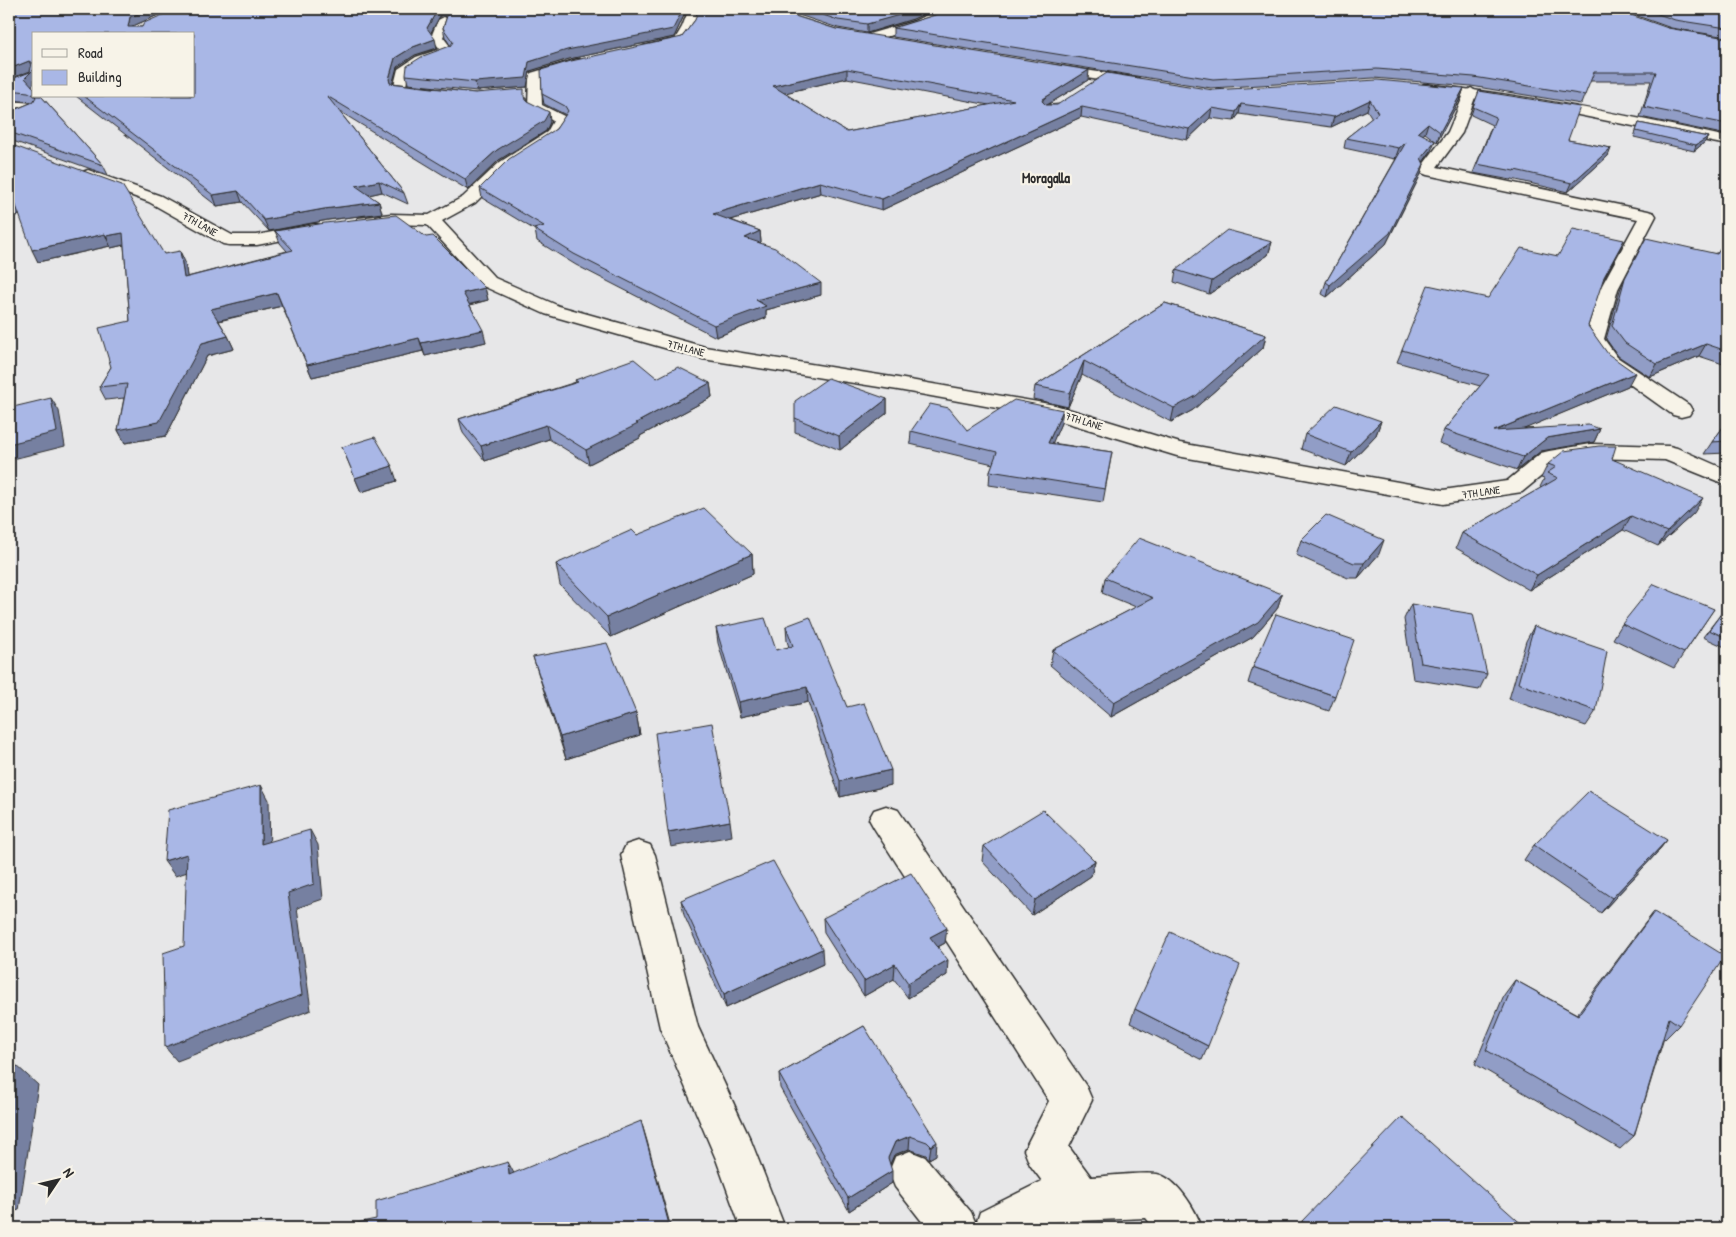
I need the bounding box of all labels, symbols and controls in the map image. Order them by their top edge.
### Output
legend [32,32,195,98]
text: Road [78,42,103,63]
text: Building [78,66,122,87]
district label: Moragalla [1022,168,1071,189]
street label: 7TH LANE [180,209,220,240]
street label: 7TH LANE [666,336,707,360]
street label: 7TH LANE [1064,409,1105,433]
street label: 7TH LANE [1461,482,1501,502]
north arrow [32,1154,82,1204]
text: N [59,1164,79,1181]

